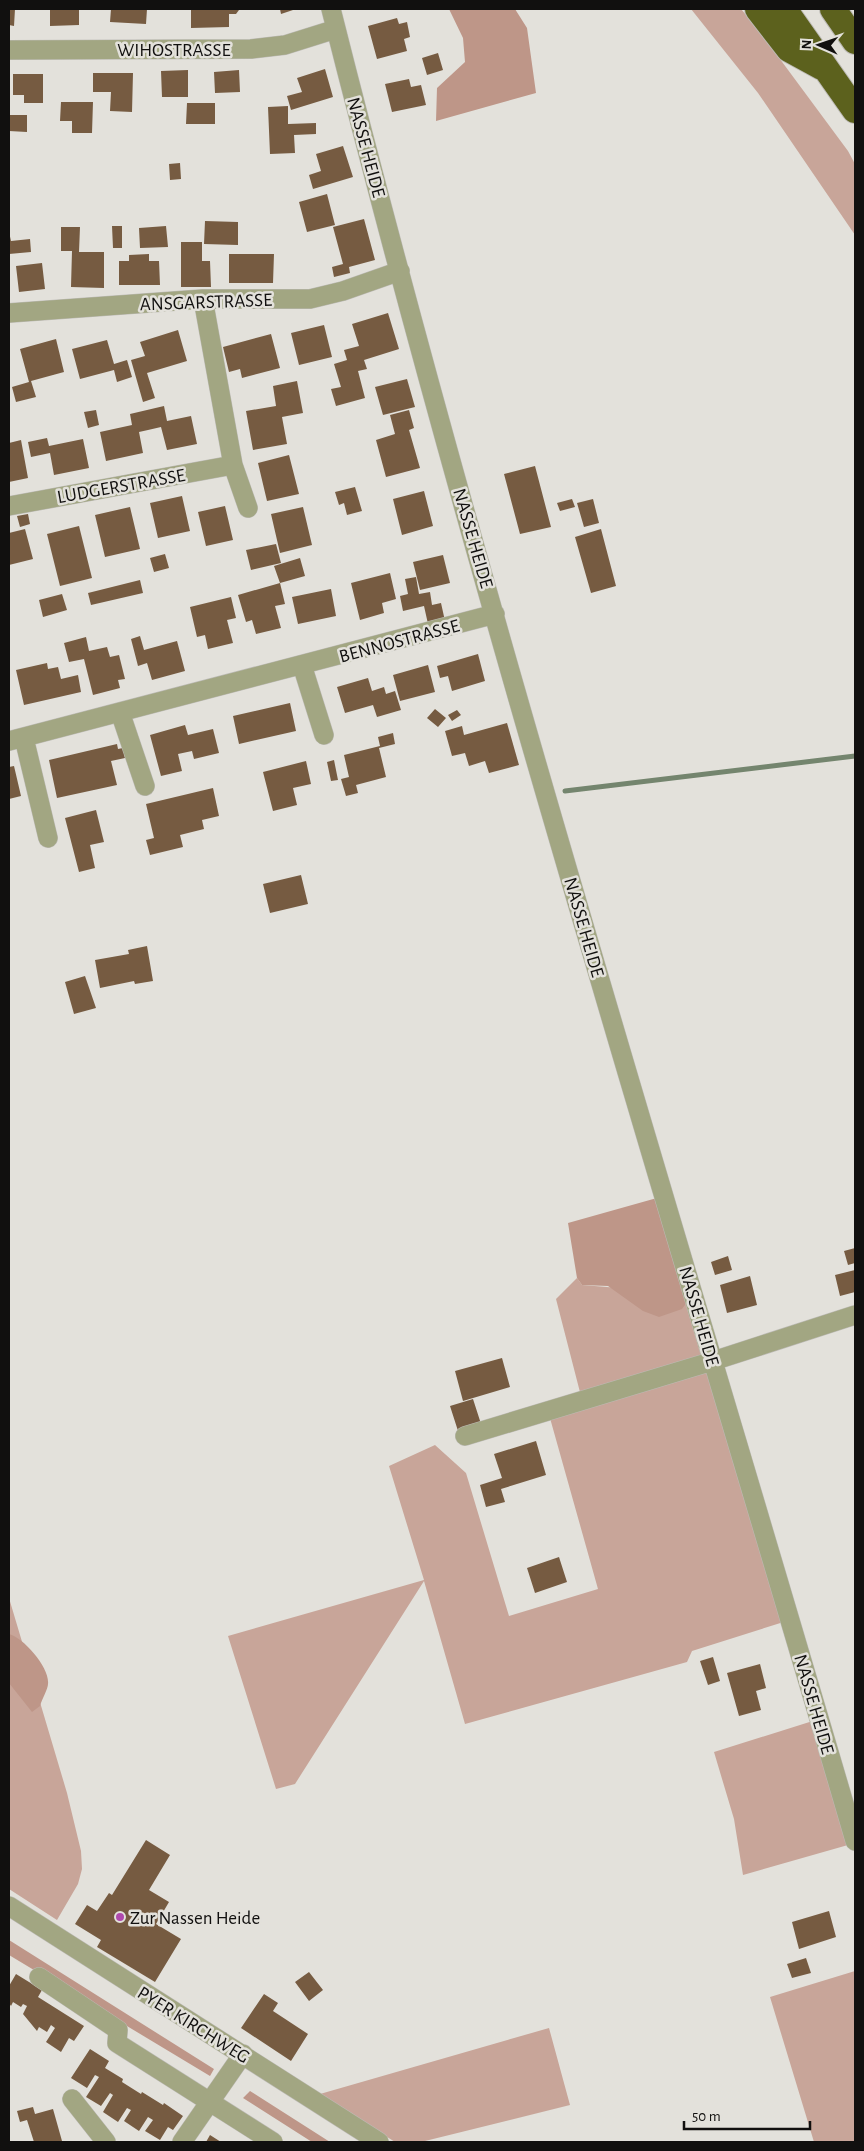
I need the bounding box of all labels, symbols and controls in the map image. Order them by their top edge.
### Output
north arrow [794,20,844,70]
text: N [800,39,814,50]
street label: WIHOSTRASSE [117,41,231,60]
street label: NASSE HEIDE [343,95,388,200]
street label: ANSGARSTRASSE [140,291,273,314]
street label: LUDGERSTRASSE [56,466,187,507]
street label: NASSE HEIDE [449,486,496,590]
street label: BENNOSTRASSE [337,616,462,667]
street label: NASSE HEIDE [560,875,607,979]
street label: NASSE HEIDE [675,1264,722,1368]
street label: NASSE HEIDE [790,1652,837,1756]
place label: Zur Nassen Heide [130,1909,260,1928]
marker: Zur Nassen Heide [114,1911,126,1923]
street label: PYER KIRCHWEG [134,1983,253,2067]
scale bar [684,2098,810,2130]
text: 50 m [692,2109,721,2124]

